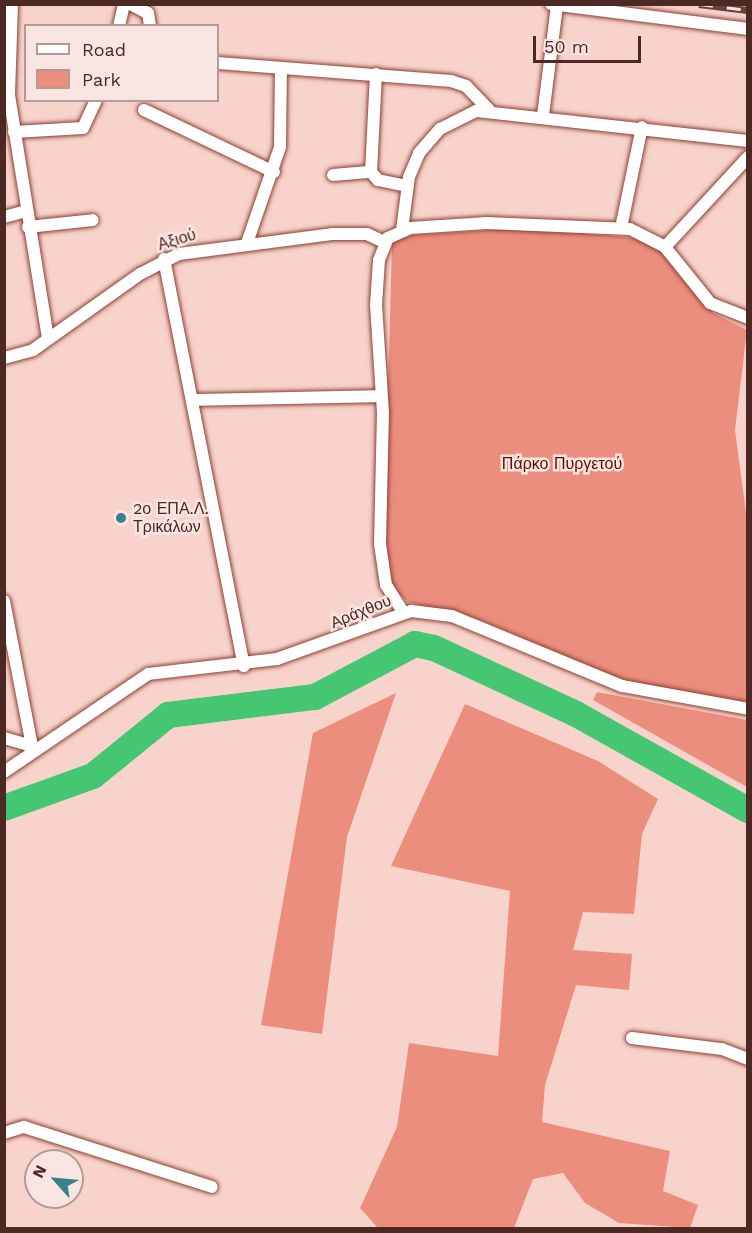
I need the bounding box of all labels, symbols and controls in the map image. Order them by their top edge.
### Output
legend [24,24,219,102]
scale bar [536,24,644,62]
text: 50 m [544,36,589,57]
text: Road [82,39,126,60]
text: Park [82,69,121,90]
street label: Αξιού [156,225,198,255]
park label: Πάρκο Πυργετού [502,454,622,474]
place label: 2ο ΕΠΑ.Λ. Τρικάλων [133,499,209,537]
marker: 2ο ΕΠΑ.Λ. Τρικάλων [114,511,128,525]
street label: Αράχθου [328,591,394,633]
north arrow [24,1149,84,1209]
text: N [28,1162,50,1181]

